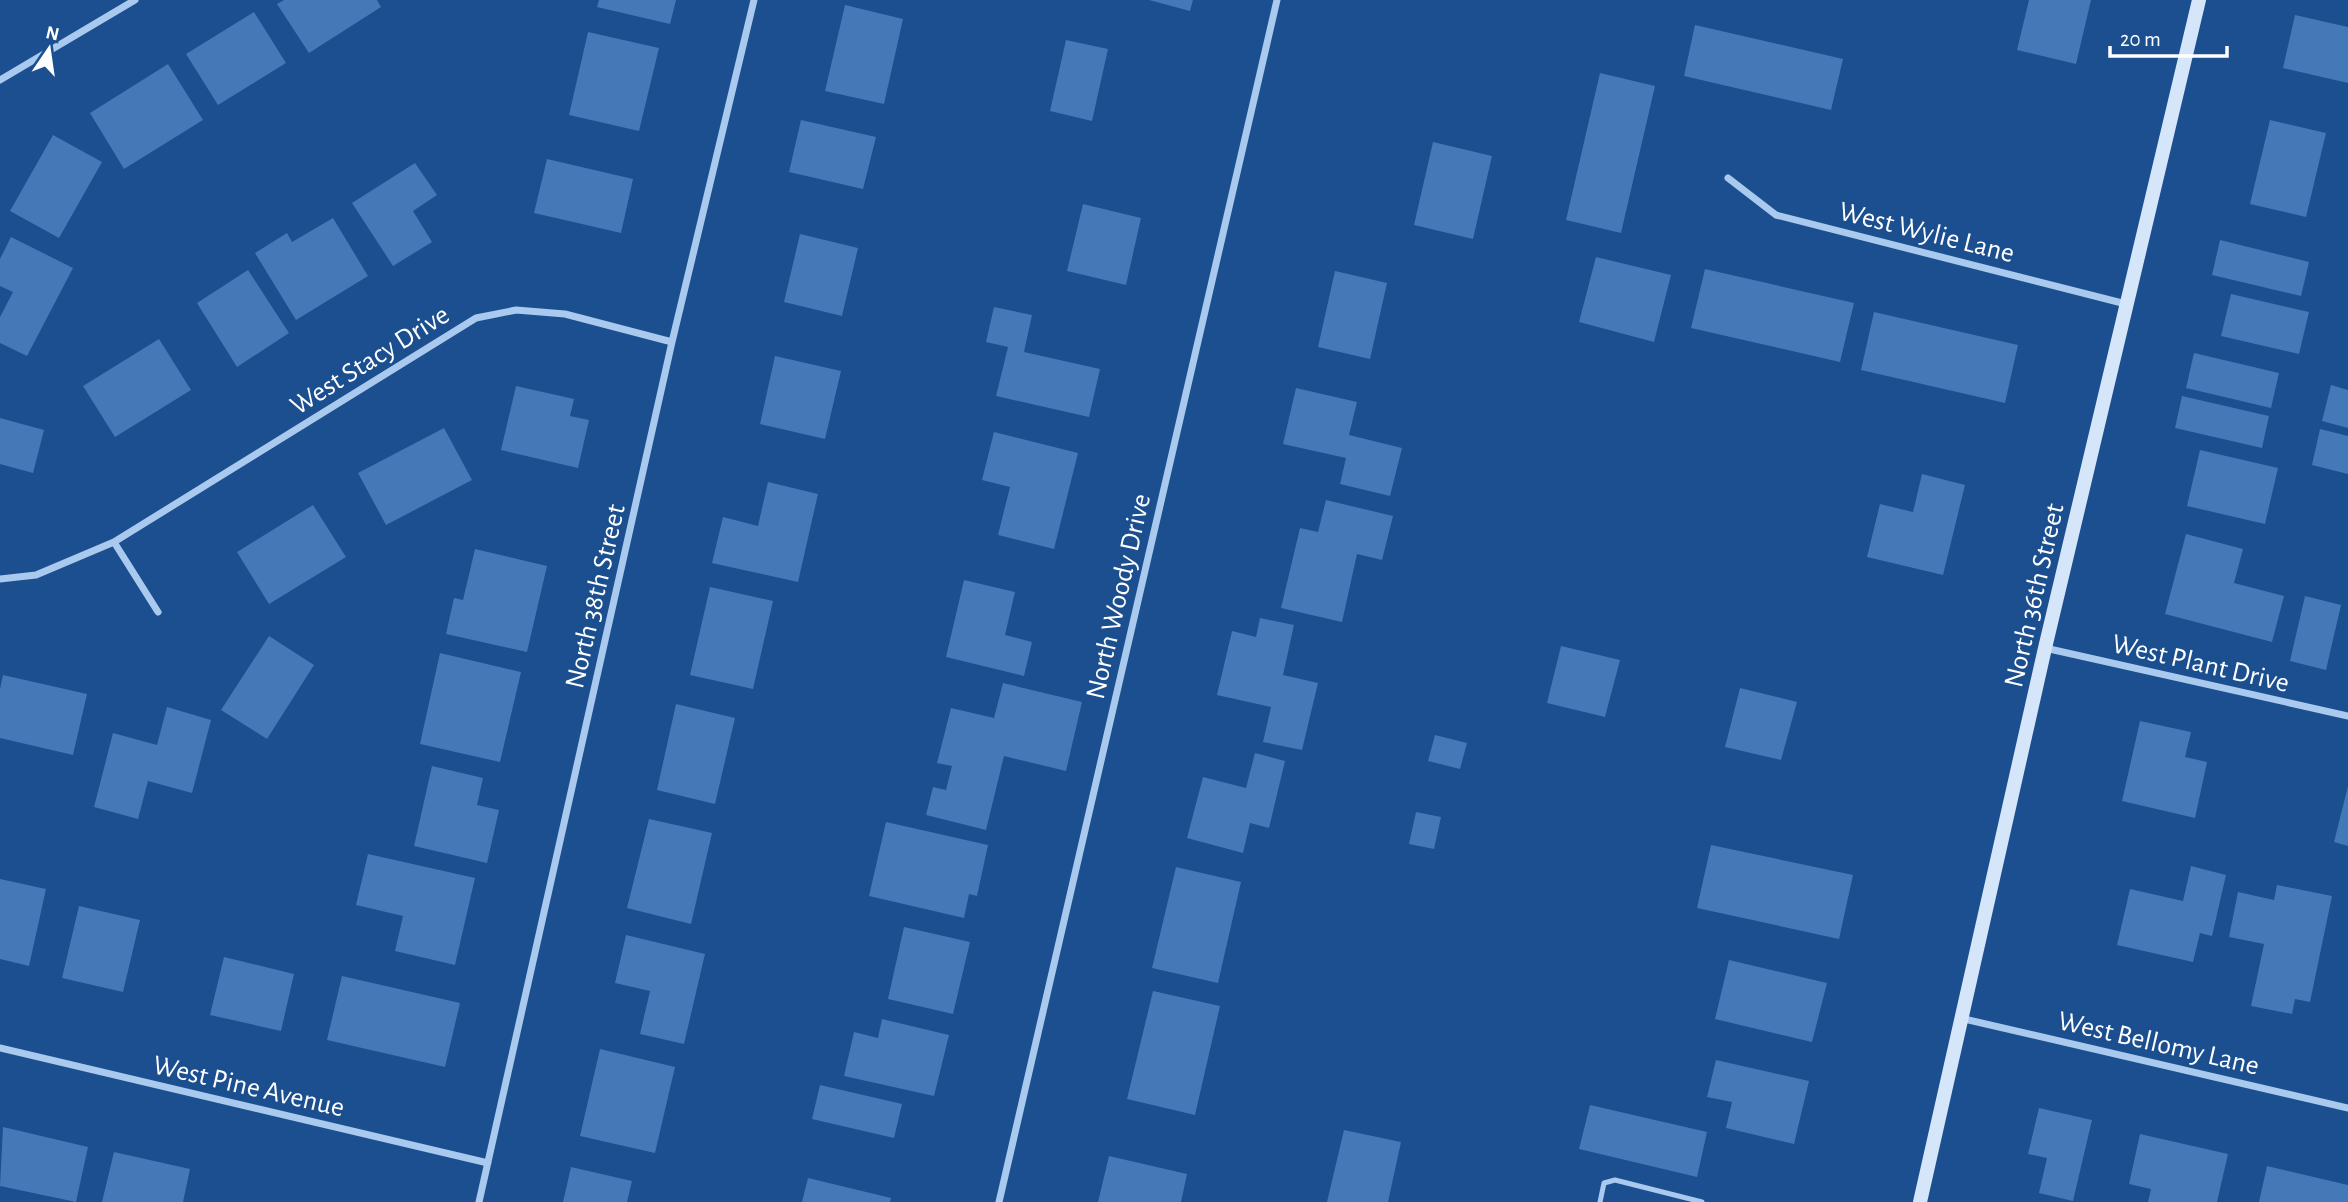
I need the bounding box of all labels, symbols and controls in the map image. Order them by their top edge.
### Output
north arrow [14,14,84,84]
scale bar [2110,14,2227,58]
text: N [44,23,61,45]
text: 20 m [2120,29,2161,50]
street label: West Wylie Lane [1836,198,2017,268]
street label: West Stacy Drive [286,301,454,421]
street label: North Woody Drive [1082,491,1156,702]
street label: North 36th Street [2000,501,2070,690]
street label: North 38th Street [561,502,631,691]
street label: West Plant Drive [2109,630,2292,698]
street label: West Bellomy Lane [2055,1007,2262,1081]
street label: West Pine Avenue [150,1051,347,1123]

